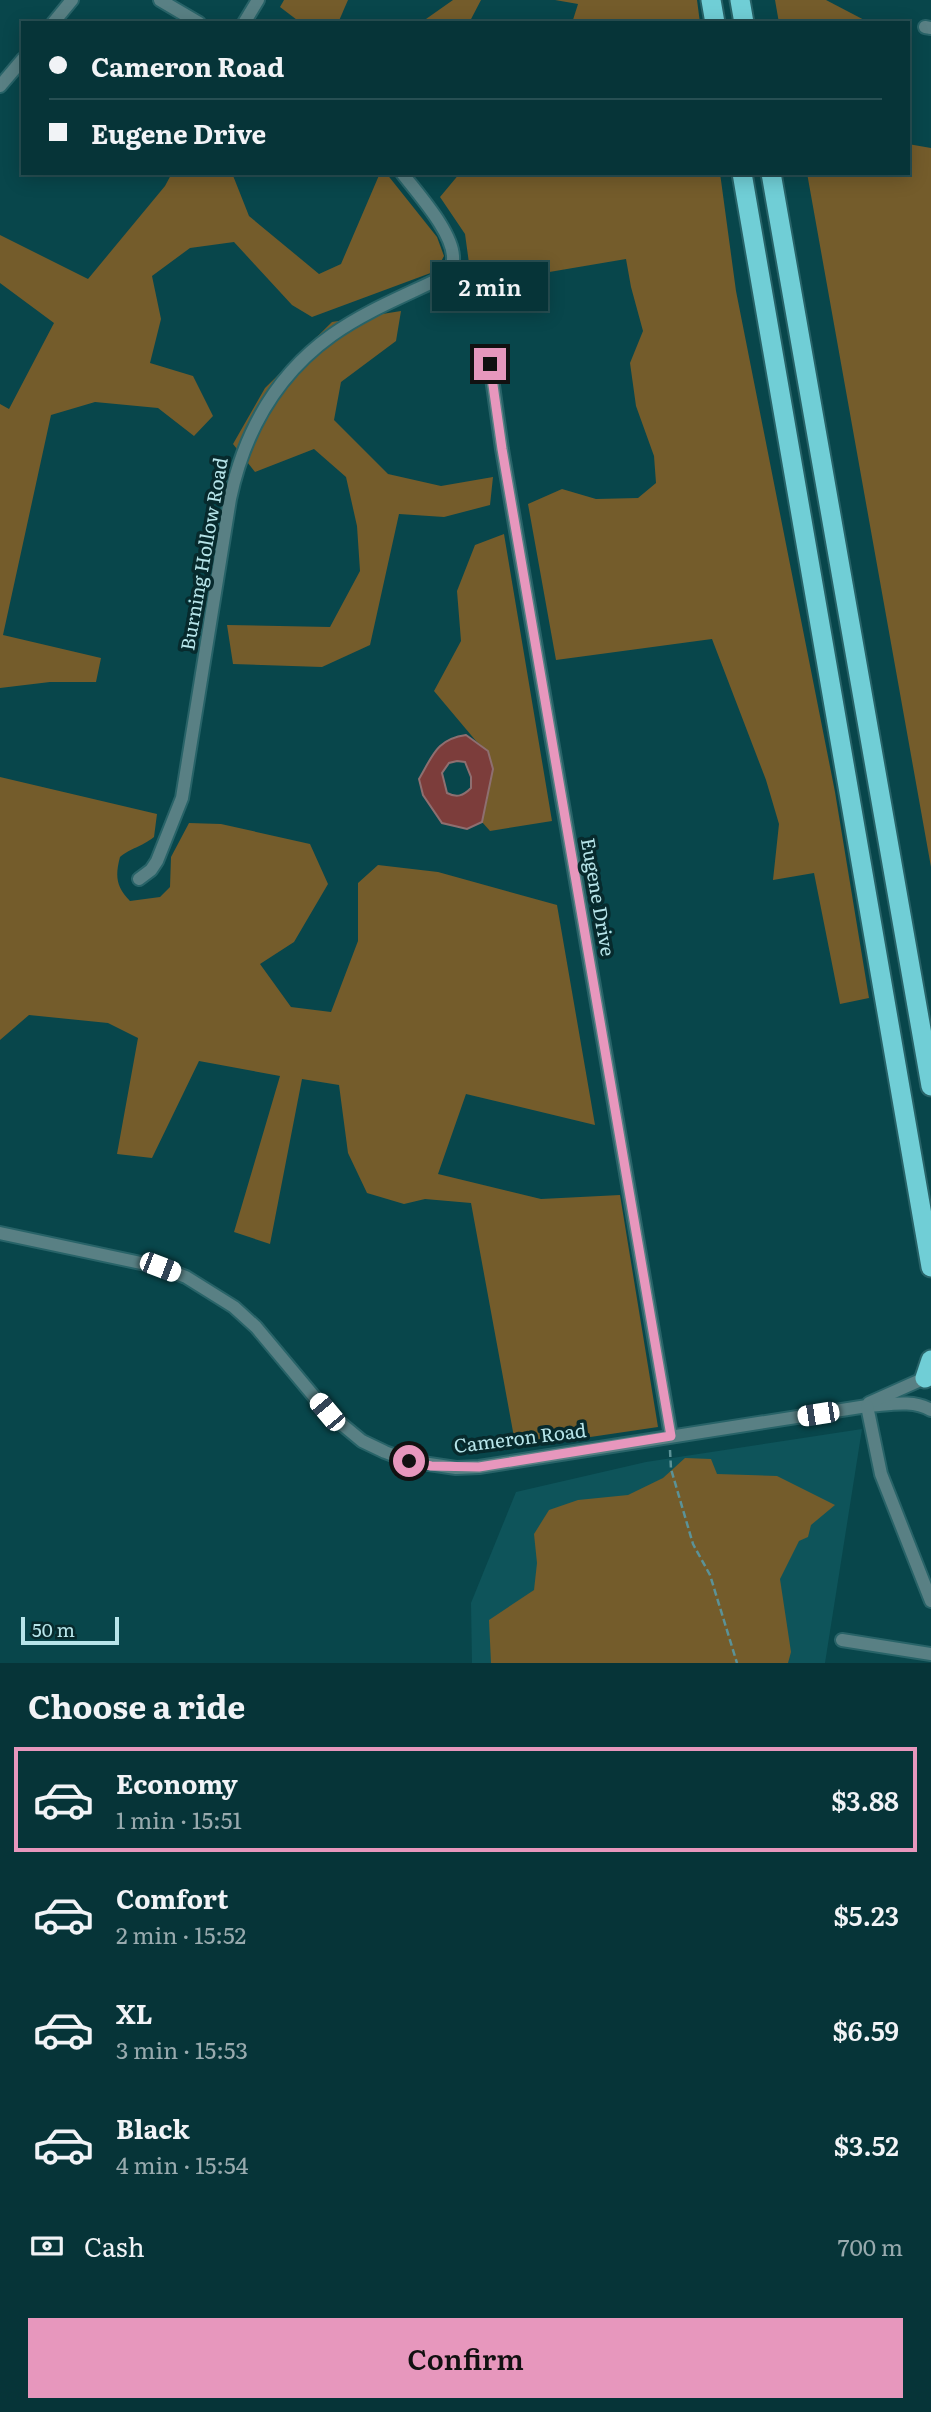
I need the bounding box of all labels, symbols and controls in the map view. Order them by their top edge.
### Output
text: Cameron Road [91,46,284,85]
text: Eugene Drive [91,113,266,152]
callout: 2 min [432,262,548,312]
text: 2 min [458,269,522,303]
route end [474,348,506,380]
street label: Burning Hollow Road [172,455,234,653]
street label: Eugene Drive [575,835,623,958]
car [137,1250,184,1284]
car [306,1389,349,1435]
car [796,1400,841,1428]
street label: Cameron Road [452,1415,588,1459]
route start [393,1445,425,1477]
scale bar [21,1614,119,1646]
text: 50 m [32,1615,75,1643]
text: Choose a ride [28,1681,245,1729]
text: Economy [116,1763,238,1802]
icon: car [32,1768,95,1831]
text: $3.88 [831,1780,899,1819]
text: 1 min · 15:51 [116,1802,242,1836]
text: Comfort [116,1878,228,1917]
icon: car [32,1883,95,1946]
text: $5.23 [834,1895,899,1934]
text: 2 min · 15:52 [116,1917,246,1951]
text: XL [116,1993,153,2032]
icon: car [32,1998,95,2061]
text: $6.59 [833,2010,899,2049]
text: 3 min · 15:53 [116,2032,248,2066]
text: Black [116,2108,190,2147]
icon: car [32,2113,95,2176]
text: $3.52 [834,2125,899,2164]
text: 4 min · 15:54 [116,2147,248,2181]
text: Cash [84,2226,145,2265]
icon: cash [28,2227,66,2265]
text: 700 m [838,2229,903,2263]
button: Confirm [28,2318,903,2398]

